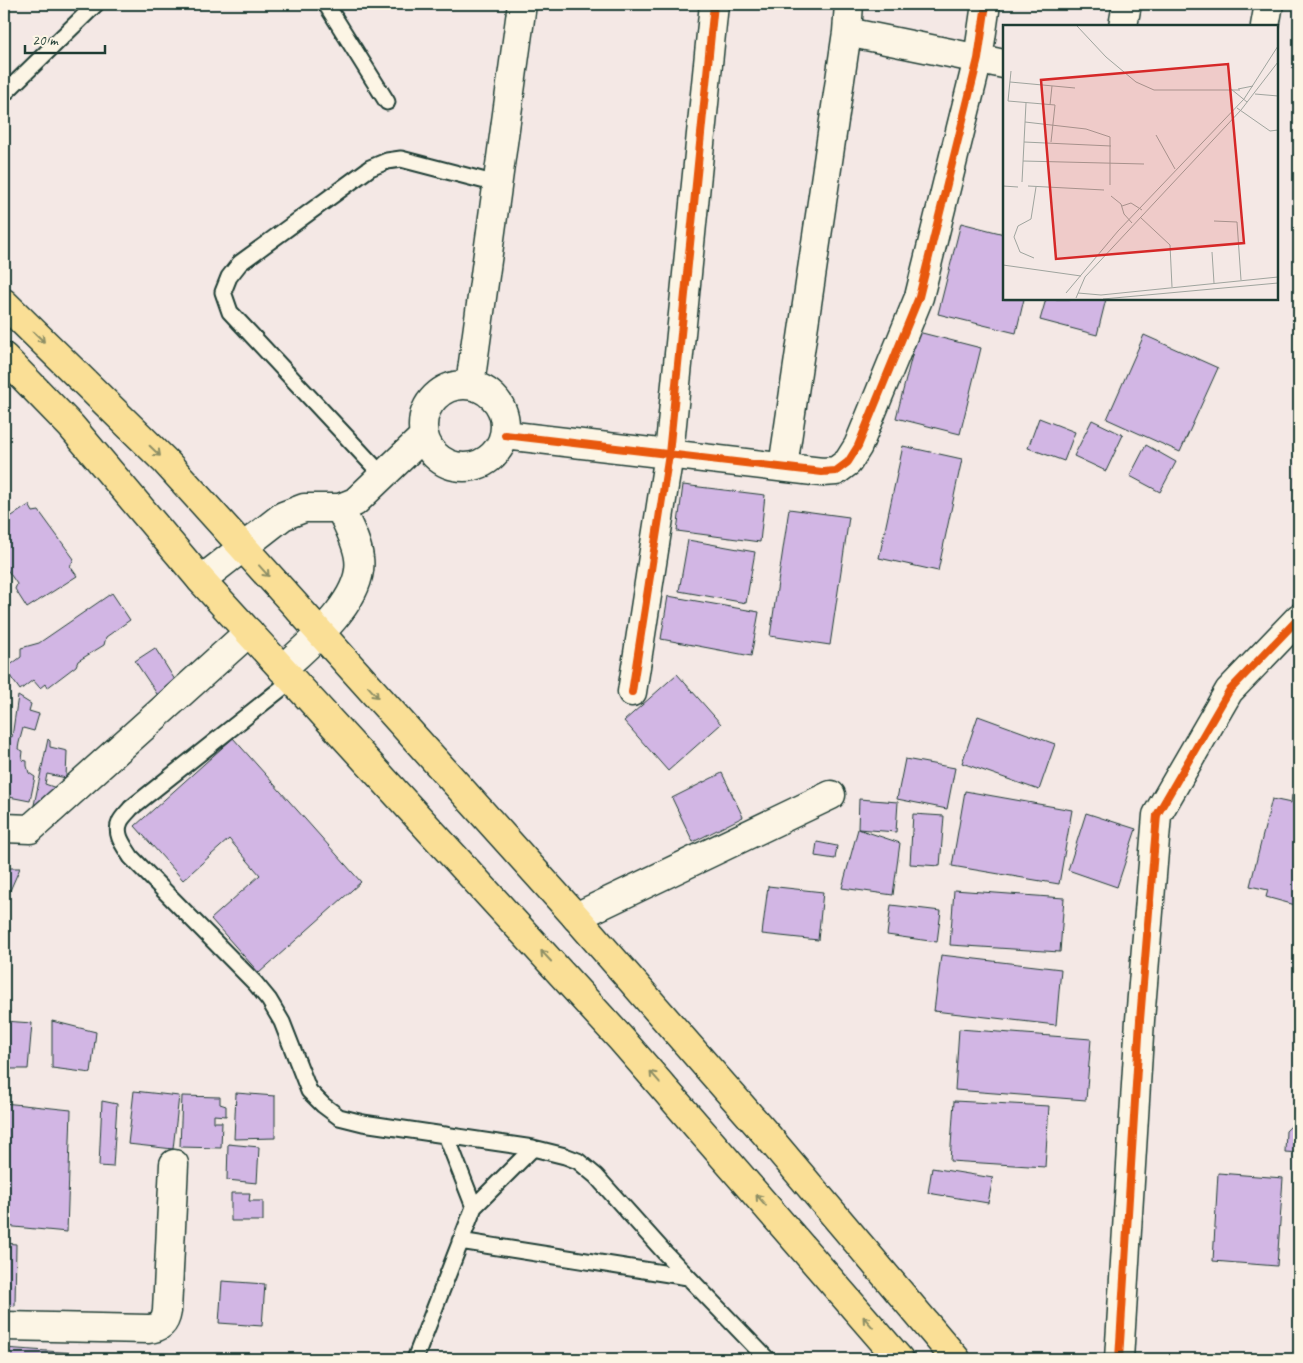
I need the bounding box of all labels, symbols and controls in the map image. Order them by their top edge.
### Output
scale bar [25,22,105,54]
inset map [1003,25,1278,300]
text: 20 m [32,31,59,50]
one-way arrow [32,331,45,343]
one-way arrow [148,444,160,456]
one-way arrow [258,564,270,577]
one-way arrow [367,685,378,698]
one-way arrow [540,950,552,963]
one-way arrow [649,1071,660,1084]
one-way arrow [755,1193,767,1206]
one-way arrow [862,1316,873,1329]

